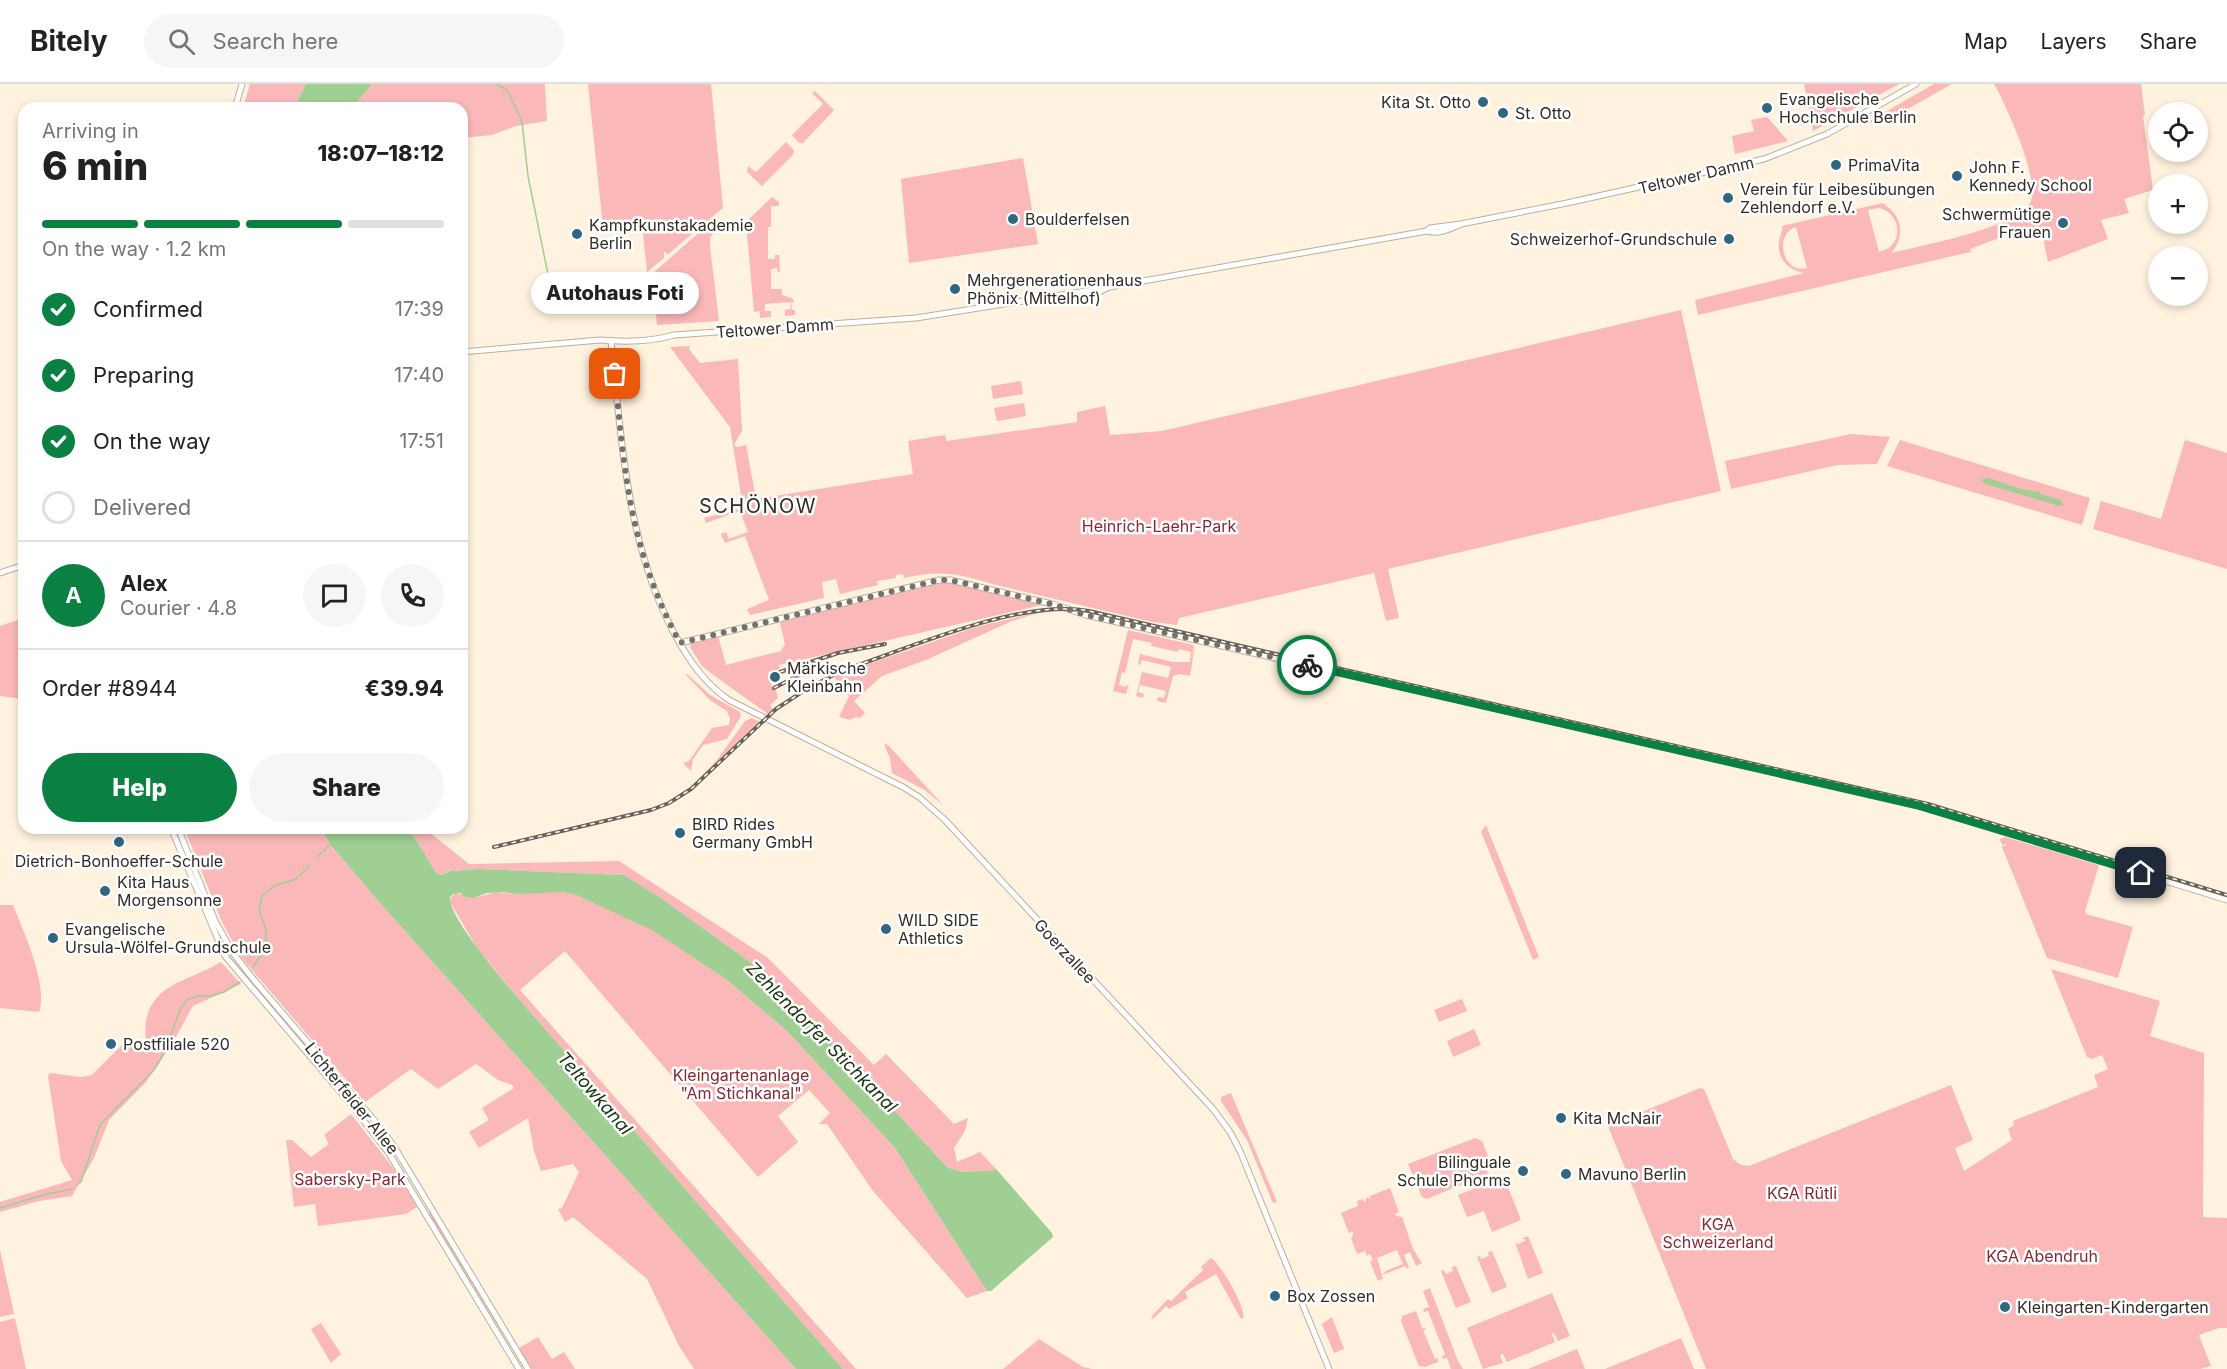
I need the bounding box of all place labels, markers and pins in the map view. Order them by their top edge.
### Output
place label: Evangelische Hochschule Berlin [1779,89,1917,127]
place label: Kita St. Otto [1381,92,1471,112]
marker: Kita St. Otto [1476,95,1490,109]
marker: Evangelische Hochschule Berlin [1760,101,1774,115]
place label: St. Otto [1515,103,1571,123]
marker: St. Otto [1496,106,1510,120]
place label: PrimaVita [1848,155,1920,175]
place label: John F. Kennedy School [1969,157,2092,195]
marker: PrimaVita [1829,158,1843,172]
marker: John F. Kennedy School [1950,169,1964,183]
place label: Verein für Leibesübungen Zehlendorf e.V. [1740,179,1935,217]
marker: Verein für Leibesübungen Zehlendorf e.V. [1721,191,1735,205]
place label: Schwermütige Frauen [1942,204,2051,242]
place label: Boulderfelsen [1025,209,1130,229]
marker: Boulderfelsen [1006,212,1020,226]
place label: Kampfkunstakademie Berlin [589,215,753,253]
marker: Schwermütige Frauen [2056,216,2070,230]
marker: Kampfkunstakademie Berlin [570,227,584,241]
place label: Schweizerhof-Grundschule [1510,229,1717,249]
marker: Schweizerhof-Grundschule [1722,232,1736,246]
place label: Mehrgenerationenhaus Phönix (Mittelhof) [967,270,1142,308]
callout: Autohaus Foti [531,272,699,314]
marker: Mehrgenerationenhaus Phönix (Mittelhof) [948,282,962,296]
pin [589,348,640,399]
place label: Märkische Kleinbahn [787,658,866,696]
marker: Märkische Kleinbahn [768,670,782,684]
place label: BIRD Rides Germany GmbH [692,814,813,852]
marker: BIRD Rides Germany GmbH [673,826,687,840]
marker: Dietrich-Bonhoeffer-Schule [112,835,126,849]
pin [2115,847,2166,898]
place label: Dietrich-Bonhoeffer-Schule [15,851,223,871]
place label: Kita Haus Morgensonne [117,872,222,910]
marker: Kita Haus Morgensonne [98,884,112,898]
place label: WILD SIDE Athletics [898,910,979,948]
place label: Evangelische Ursula-Wölfel-Grundschule [65,919,271,957]
marker: WILD SIDE Athletics [879,922,893,936]
marker: Evangelische Ursula-Wölfel-Grundschule [46,931,60,945]
place label: Postfiliale 520 [123,1034,230,1054]
marker: Postfiliale 520 [104,1037,118,1051]
place label: Kita McNair [1573,1108,1661,1128]
marker: Kita McNair [1554,1111,1568,1125]
place label: Bilinguale Schule Phorms [1397,1152,1511,1190]
marker: Bilinguale Schule Phorms [1516,1164,1530,1178]
place label: Mavuno Berlin [1578,1164,1686,1184]
marker: Mavuno Berlin [1559,1167,1573,1181]
place label: Box Zossen [1287,1286,1375,1306]
marker: Box Zossen [1268,1289,1282,1303]
place label: Kleingarten-Kindergarten [2017,1297,2209,1317]
marker: Kleingarten-Kindergarten [1998,1300,2012,1314]

